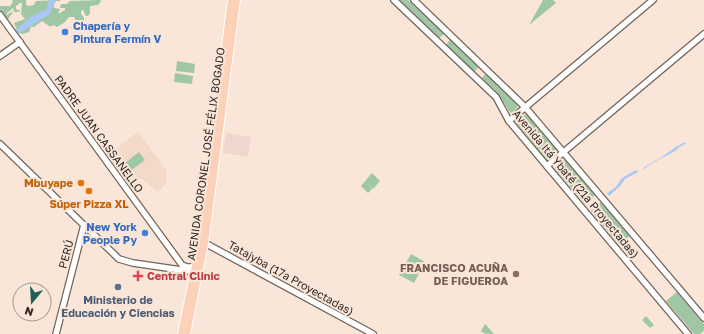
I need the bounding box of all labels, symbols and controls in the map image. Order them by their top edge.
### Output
place label: Chapería y Pintura Fermín V [73,19,162,45]
marker: Chapería y Pintura Fermín V [60,27,70,37]
street label: AVENIDA CORONEL JOSÉ FÉLIX BOGADO [184,47,227,261]
street label: PADRE JUAN CASSANELLO [52,73,146,195]
street label: Avenida Itá Ybaté (21ª Proyectadas) [511,107,642,260]
place label: Mbuyape [24,176,73,189]
marker: Mbuyape [76,178,86,188]
marker: Súper Pizza XL [84,186,94,196]
place label: Súper Pizza XL [49,197,129,210]
place label: New York People Py [83,220,138,246]
marker: New York People Py [140,228,150,238]
street label: PERÚ [55,238,76,270]
street label: Tatajyba (17ª Proyectadas) [226,238,356,318]
place label: FRANCISCO ACUÑA DE FIGUEROA [400,261,508,287]
place label: Central Clinic [147,269,220,282]
marker: FRANCISCO ACUÑA DE FIGUEROA [511,269,521,279]
marker: Central Clinic [132,270,144,282]
north arrow [12,282,52,322]
marker: Ministerio de Educación y Ciencias [113,282,123,292]
place label: Ministerio de Educación y Ciencias [61,293,175,319]
text: N [23,305,35,319]

